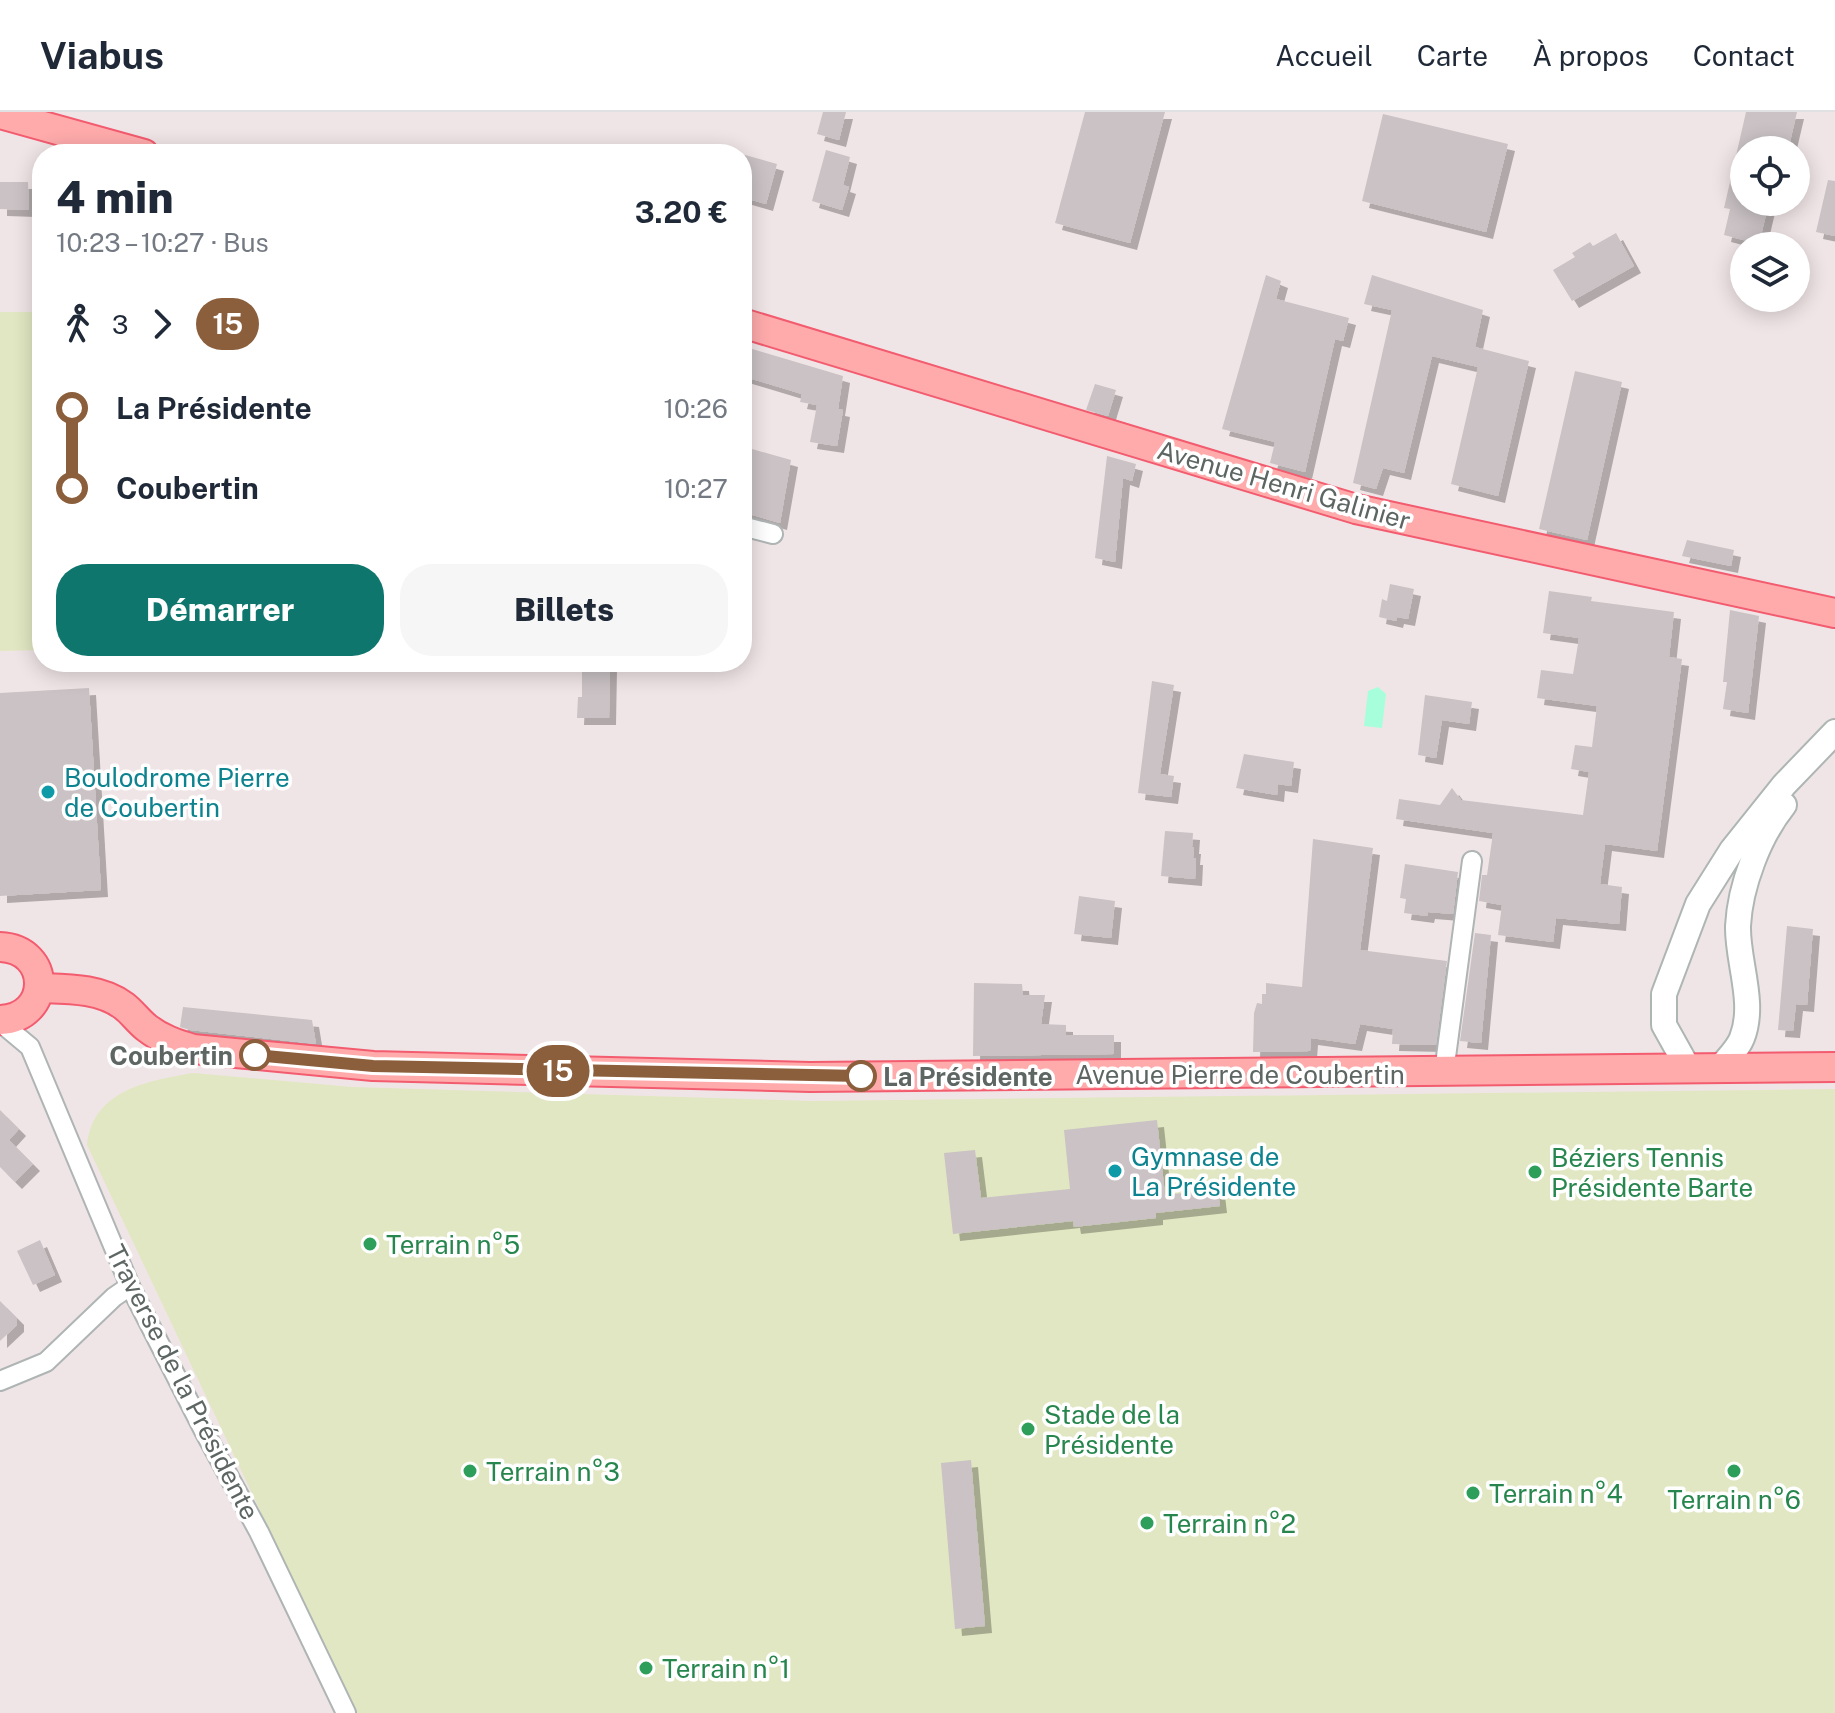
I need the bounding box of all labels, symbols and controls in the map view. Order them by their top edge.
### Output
text: Viabus [40,33,164,78]
text: Accueil [1275,39,1373,72]
text: Carte [1417,39,1488,72]
text: À propos [1532,39,1649,72]
text: Contact [1693,39,1795,72]
map controls [1730,136,1810,312]
button: locate [1730,136,1810,216]
text: 4 min [56,171,174,223]
text: 3.20 € [635,194,728,230]
text: 10:23 – 10:27 · Bus [56,227,269,258]
button: layers [1730,232,1810,312]
icon: walk [56,302,100,346]
icon: forward [140,302,184,346]
text: 15 [212,307,243,340]
text: 3 [112,309,128,340]
text: La Présidente [116,390,312,426]
text: 10:26 [663,393,728,424]
street label: Avenue Henri Galinier [1154,434,1414,536]
text: Coubertin [116,470,259,506]
text: 10:27 [664,473,728,504]
button: Démarrer [56,564,384,656]
button: Billets [400,564,728,656]
place label: Boulodrome Pierre de Coubertin [64,762,290,823]
marker: Boulodrome Pierre de Coubertin [39,783,57,801]
place label: Coubertin [109,1040,233,1071]
marker: Coubertin [240,1040,270,1070]
line badge: 15 [522,1045,594,1097]
text: 15 [543,1054,573,1087]
street label: Avenue Pierre de Coubertin [1075,1059,1405,1090]
marker: La Présidente [846,1061,876,1091]
place label: La Présidente [883,1061,1053,1092]
place label: Gymnase de La Présidente [1131,1141,1296,1202]
place label: Béziers Tennis Présidente Barte [1551,1142,1753,1203]
marker: Gymnase de La Présidente [1106,1162,1124,1180]
marker: Béziers Tennis Présidente Barte [1526,1163,1544,1181]
place label: Terrain n°5 [386,1229,520,1260]
marker: Terrain n°5 [361,1235,379,1253]
street label: Traverse de la Présidente [100,1239,266,1525]
place label: Stade de la Présidente [1044,1399,1180,1460]
marker: Stade de la Présidente [1019,1420,1037,1438]
place label: Terrain n°3 [486,1456,620,1487]
marker: Terrain n°3 [461,1462,479,1480]
marker: Terrain n°6 [1725,1462,1743,1480]
place label: Terrain n°4 [1489,1478,1623,1509]
marker: Terrain n°4 [1464,1484,1482,1502]
place label: Terrain n°6 [1667,1484,1801,1515]
place label: Terrain n°2 [1163,1508,1296,1539]
marker: Terrain n°2 [1138,1514,1156,1532]
place label: Terrain n°1 [662,1653,790,1684]
marker: Terrain n°1 [637,1659,655,1677]

